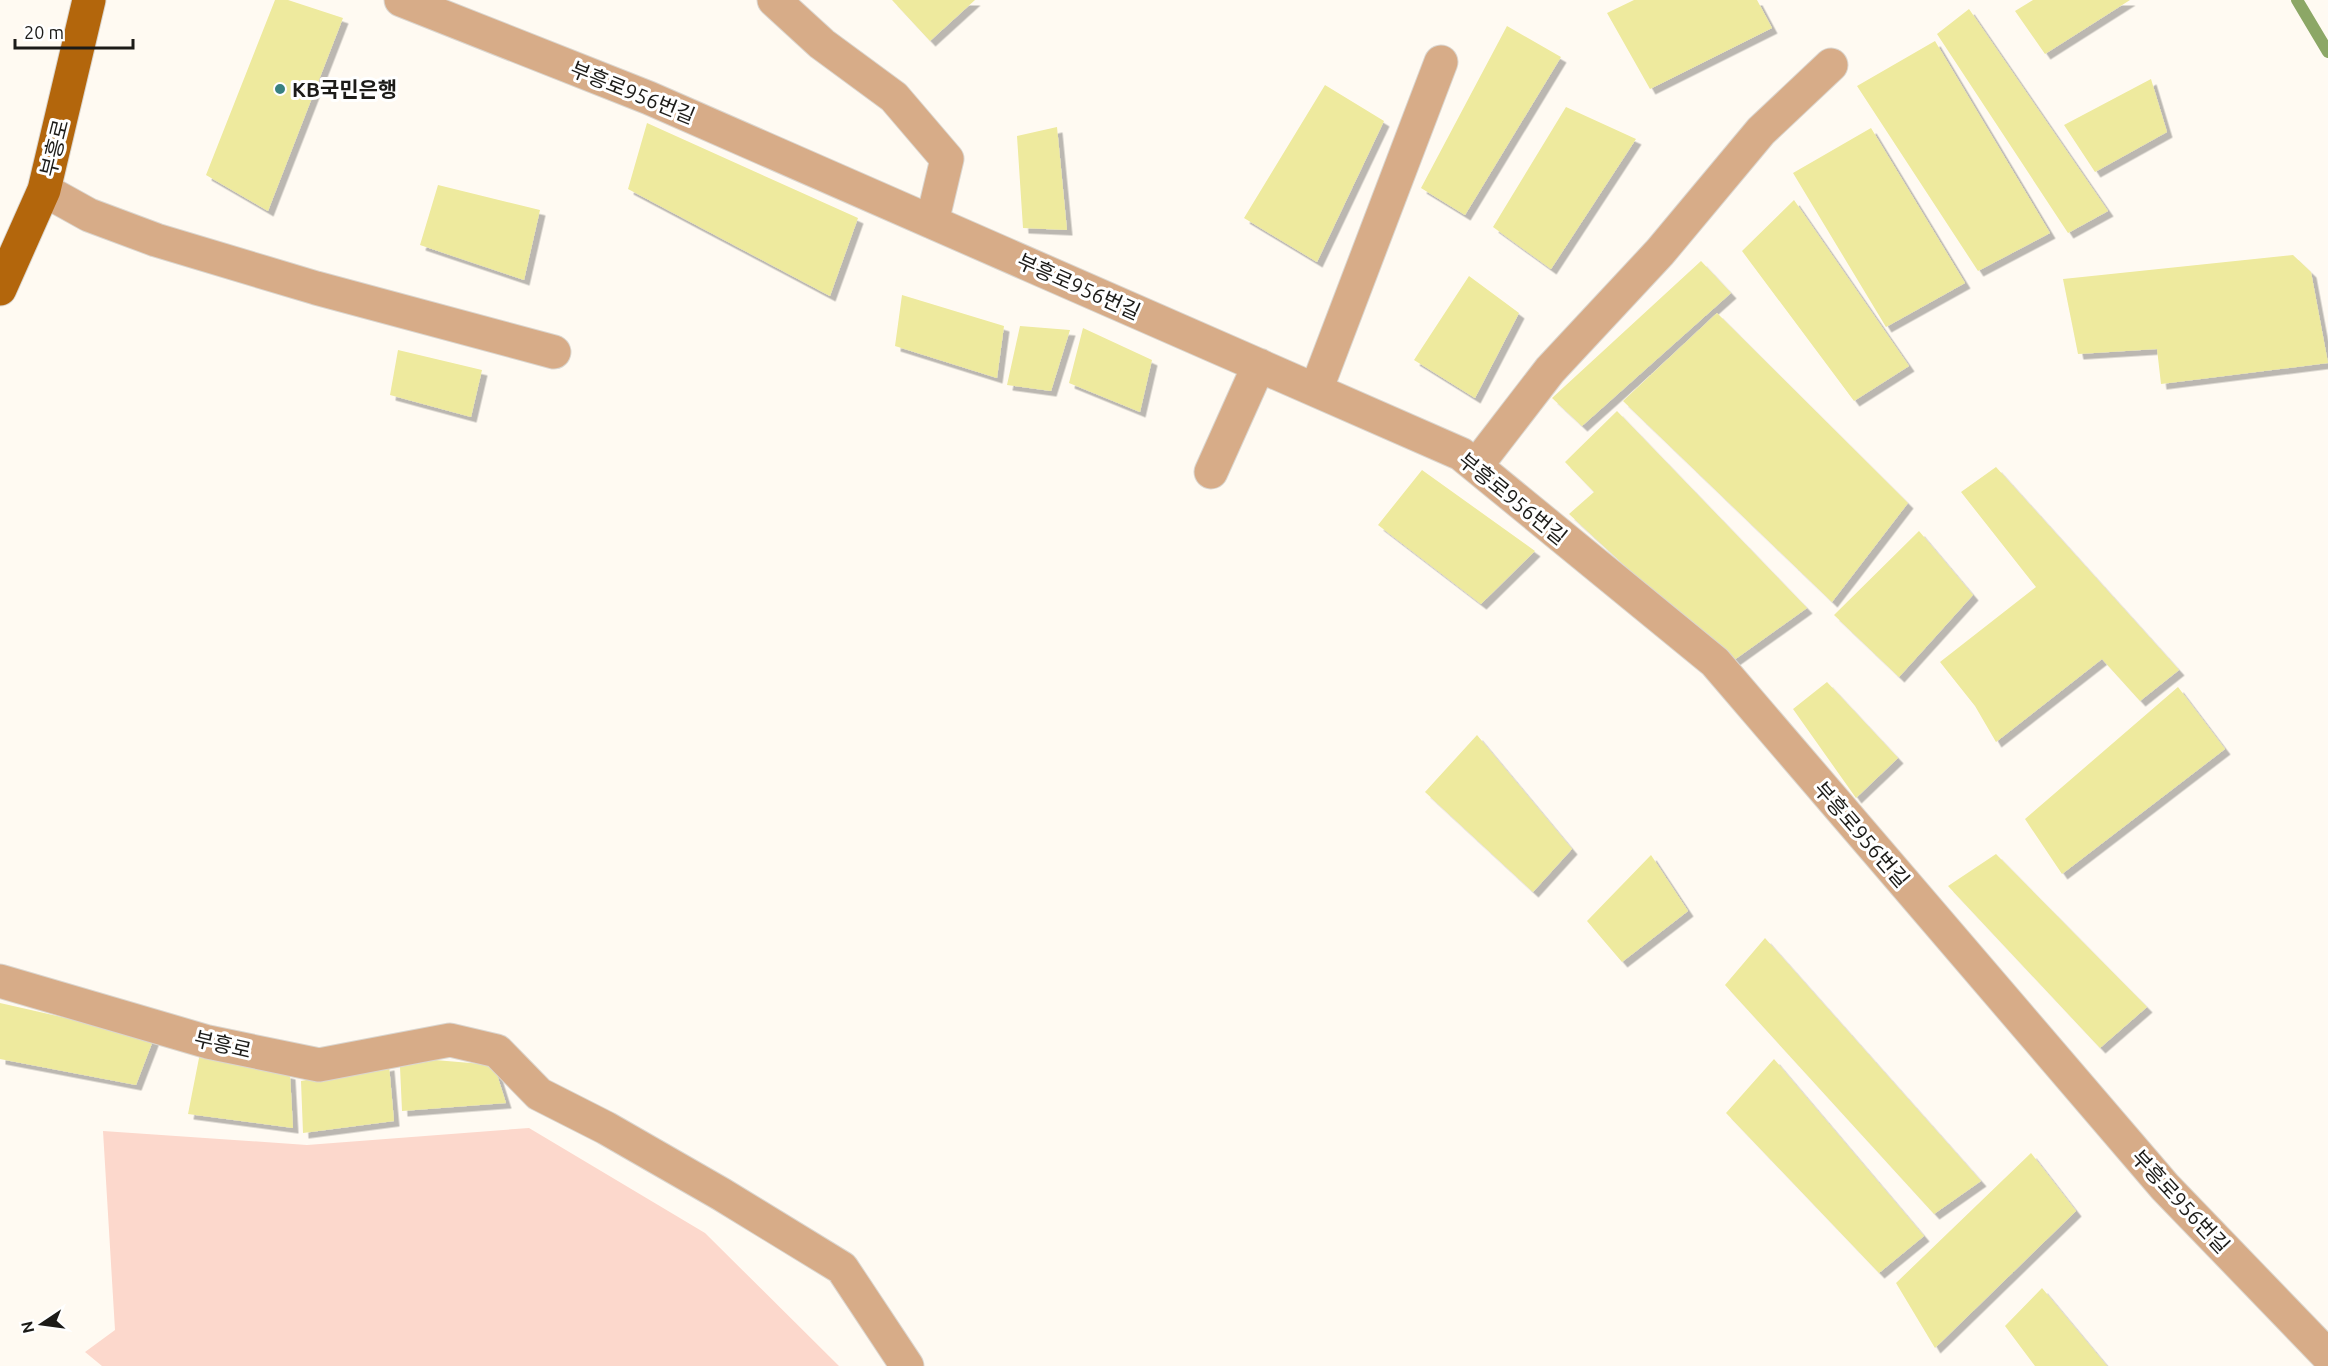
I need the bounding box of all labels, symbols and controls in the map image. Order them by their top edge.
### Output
scale bar [15,12,134,50]
text: 20 m [24,22,64,42]
street label: 부흥로956번길 [567,56,699,128]
place label: KB국민은행 [292,77,397,101]
marker: KB국민은행 [273,82,287,96]
street label: 부흥로 [35,117,73,179]
street label: 부흥로956번길 [1014,248,1144,324]
street label: 부흥로956번길 [1454,447,1572,549]
street label: 부흥로956번길 [1810,776,1914,892]
street label: 부흥로 [192,1026,254,1062]
street label: 부흥로956번길 [2127,1144,2235,1258]
north arrow [12,1294,72,1354]
text: N [17,1320,37,1335]

